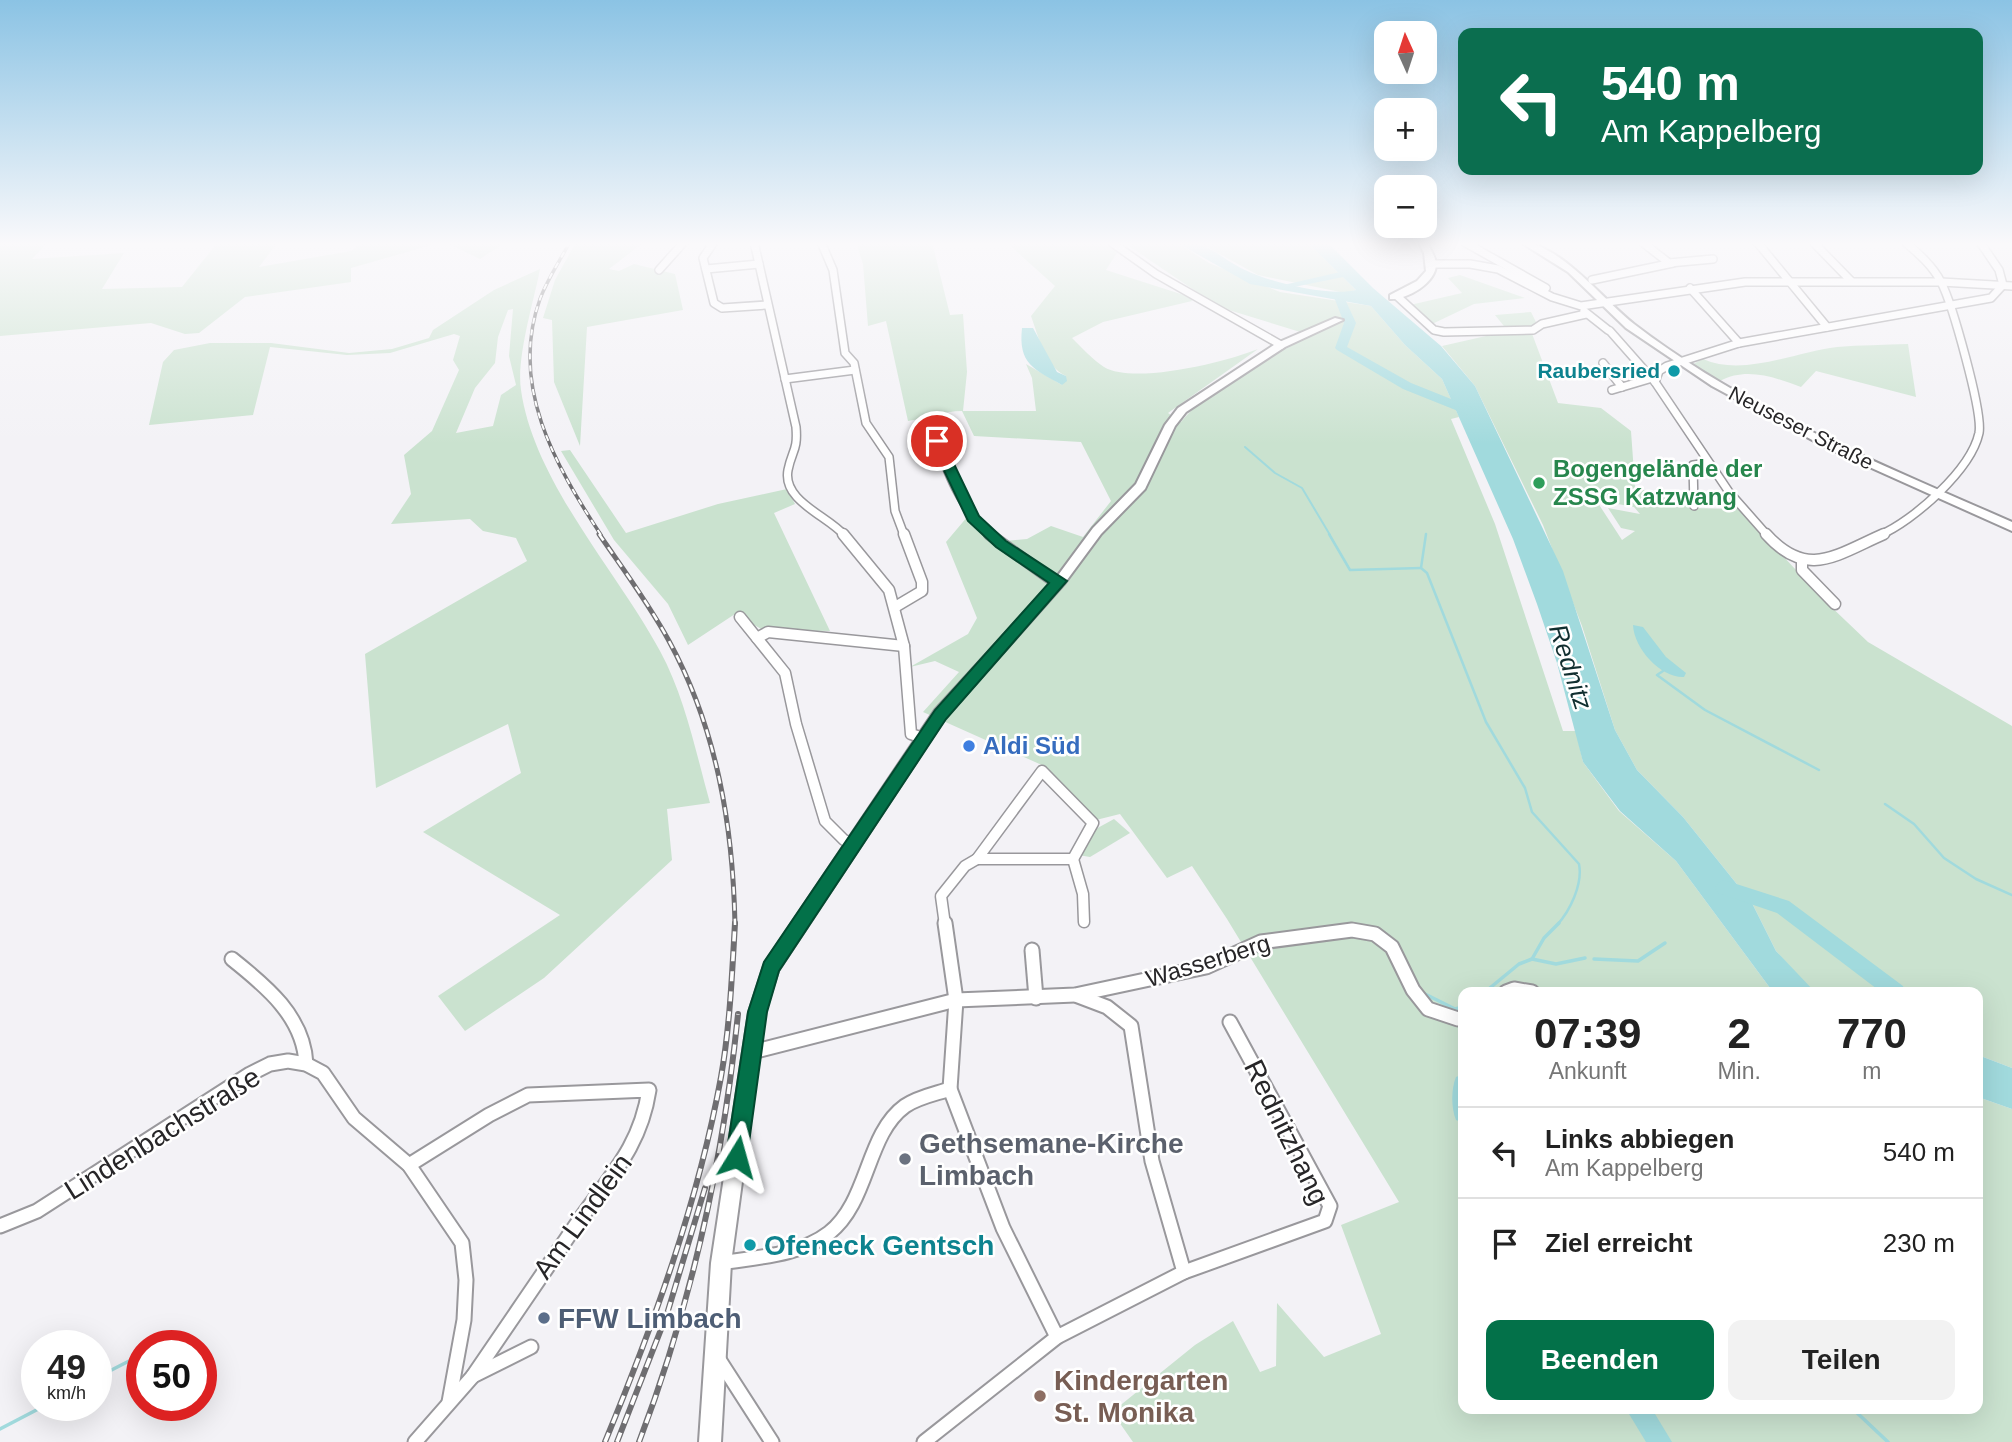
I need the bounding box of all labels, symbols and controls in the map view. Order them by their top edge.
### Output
north arrow [1374,21,1437,84]
map controls [1374,21,1437,238]
icon: left [1486,56,1577,147]
text: 540 m [1601,56,1740,110]
button: + [1374,98,1437,161]
text: Am Kappelberg [1601,113,1822,149]
button: − [1374,175,1437,238]
place label: Raubersried [1537,359,1660,382]
marker: Raubersried [1666,363,1682,379]
street label: Neuseser Straße [1725,381,1877,474]
pin [907,411,967,471]
icon: arrive [918,422,956,460]
place label: Bogengelände der ZSSG Katzwang [1553,455,1762,510]
marker: Bogengelände der ZSSG Katzwang [1531,475,1547,491]
water label: Rednitz [1543,620,1599,714]
place label: Aldi Süd [983,732,1080,759]
marker: Aldi Süd [961,738,977,754]
street label: Wasserberg [1142,929,1273,992]
text: 07:39 [1534,1010,1641,1057]
text: 2 [1727,1010,1751,1057]
text: 770 [1837,1010,1907,1057]
street label: Rednitzhang [1238,1055,1335,1210]
text: Ankunft [1549,1058,1627,1084]
text: Min. [1717,1058,1761,1084]
text: m [1862,1058,1882,1084]
street label: Lindenbachstraße [59,1061,266,1206]
position arrow [700,1120,774,1194]
text: Links abbiegen [1545,1124,1734,1154]
place label: Gethsemane-Kirche Limbach [919,1128,1184,1191]
icon: left [1486,1134,1524,1172]
text: 540 m [1883,1137,1955,1167]
street label: Am Lindlein [527,1148,638,1285]
marker: Gethsemane-Kirche Limbach [897,1151,913,1167]
text: Am Kappelberg [1545,1155,1704,1181]
icon: arrive [1486,1225,1524,1263]
text: Ziel erreicht [1545,1228,1692,1258]
text: 230 m [1883,1228,1955,1258]
place label: Ofeneck Gentsch [764,1230,994,1261]
marker: Ofeneck Gentsch [742,1237,758,1253]
place label: FFW Limbach [558,1303,742,1334]
marker: FFW Limbach [536,1310,552,1326]
button: Beenden [1486,1320,1714,1400]
button: Teilen [1728,1320,1955,1400]
speed limit sign: 50 [126,1330,217,1421]
text: 49 [47,1347,86,1386]
place label: Kindergarten St. Monika [1054,1365,1228,1428]
text: km/h [47,1383,86,1403]
marker: Kindergarten St. Monika [1032,1388,1048,1404]

